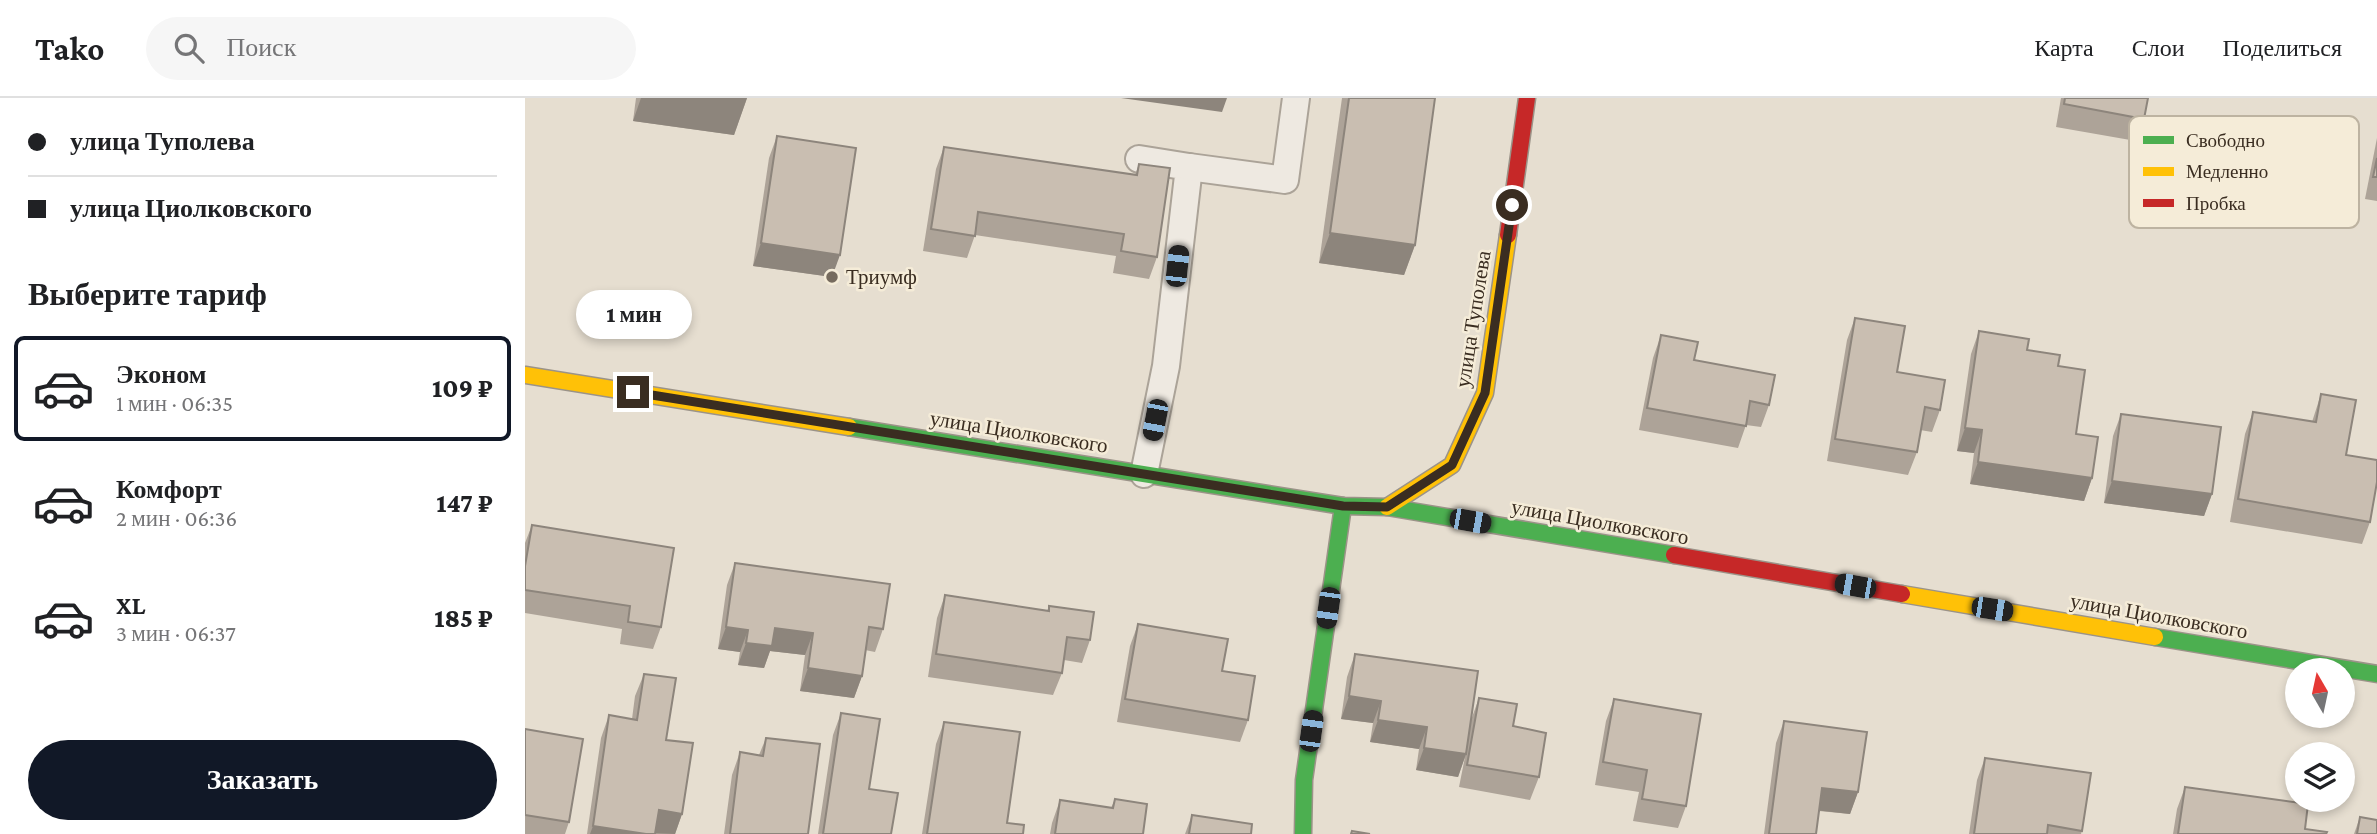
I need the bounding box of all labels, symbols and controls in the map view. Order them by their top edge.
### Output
search box [146,17,636,80]
icon: search [170,29,208,67]
text: Tako [35,30,104,67]
text: Поиск [226,33,296,62]
text: Карта [2034,34,2094,61]
text: Слои [2132,34,2185,61]
text: Поделиться [2223,34,2342,61]
legend [2129,116,2359,228]
text: улица Туполева [70,127,255,156]
text: Свободно [2186,130,2265,151]
text: Медленно [2186,161,2268,182]
route start [1496,189,1528,221]
text: Пробка [2186,193,2246,214]
text: улица Циолковского [70,194,312,223]
car [1165,244,1190,288]
street label: улица Туполева [1450,248,1496,389]
place label: Триумф [846,265,917,289]
marker: Триумф [824,269,840,285]
text: Выберите тариф [28,276,267,312]
callout: 1 мин [575,290,691,340]
text: 1 мин [606,301,662,327]
icon: car [32,357,95,420]
text: Эконом [116,360,206,389]
text: 109 ₽ [432,374,493,403]
route end [617,376,649,408]
text: 1 мин · 06:35 [116,390,233,416]
car [1141,397,1170,443]
street label: улица Циолковского [928,406,1110,458]
icon: car [32,472,95,535]
text: Комфорт [116,475,222,504]
text: 147 ₽ [436,489,493,518]
street label: улица Циолковского [1509,495,1691,549]
text: 2 мин · 06:36 [116,505,237,531]
car [1448,507,1493,535]
car [1833,572,1878,600]
car [1315,586,1342,630]
icon: car [32,587,95,650]
street label: улица Циолковского [2068,589,2250,643]
text: XL [116,591,145,620]
car [1970,595,2015,623]
text: 185 ₽ [434,604,493,633]
text: 3 мин · 06:37 [116,620,236,646]
north arrow [2285,658,2355,728]
map controls [2285,658,2355,812]
car [1298,709,1325,753]
button: Заказать [28,740,497,820]
button: layers [2285,742,2355,812]

